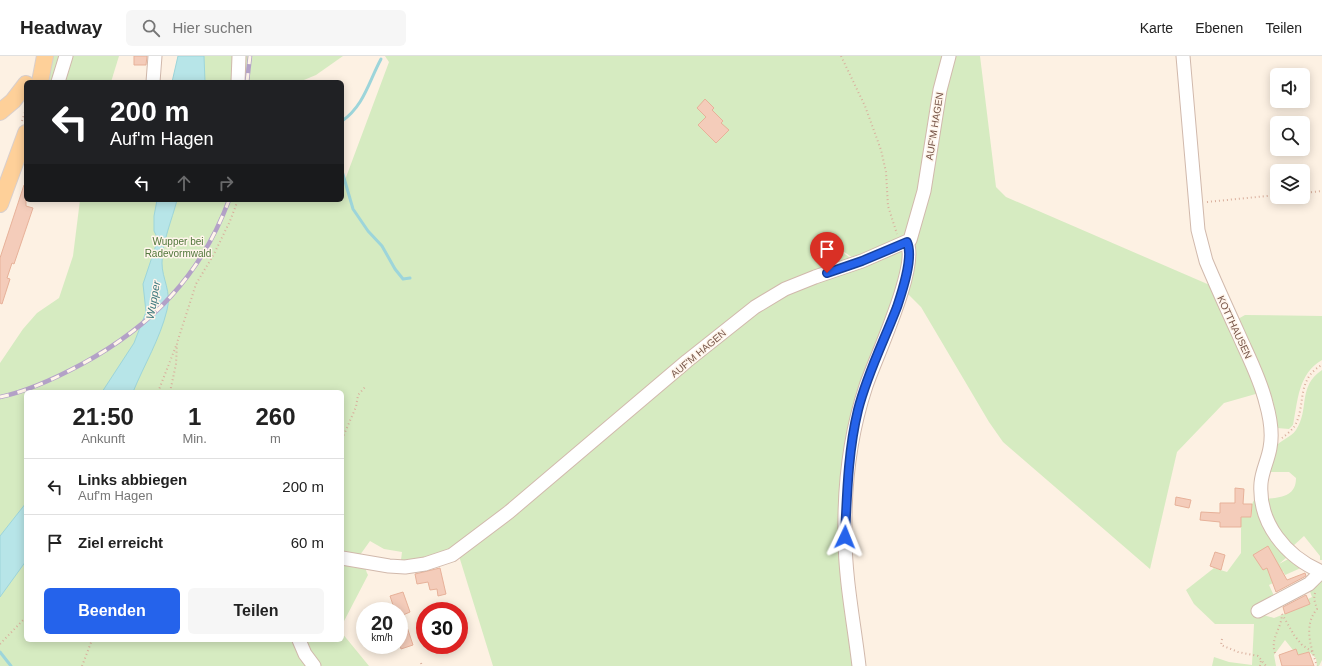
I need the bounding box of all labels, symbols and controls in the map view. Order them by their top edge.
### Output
search box [126,10,406,46]
text: Headway [20,17,102,38]
icon: search [140,17,162,39]
text: Hier suchen [172,19,252,36]
text: Karte [1140,20,1173,36]
text: Ebenen [1195,20,1243,36]
text: Teilen [1265,20,1302,36]
map controls [1270,68,1310,204]
button: sound [1270,68,1310,108]
street label: AUF'M HAGEN [924,91,945,161]
icon: left [44,96,96,148]
text: 200 m [110,96,189,127]
button: search [1270,116,1310,156]
text: Auf'm Hagen [110,129,214,149]
button: layers [1270,164,1310,204]
icon: left [131,172,153,194]
icon: ahead [173,172,195,194]
icon: right [215,172,237,194]
pin [810,232,844,273]
park label: Wupper bei Radevormwald [145,236,211,259]
icon: arrive [816,238,838,260]
water label: Wupper [144,279,162,320]
street label: KOTTHAUSEN [1215,294,1254,361]
street label: AUF'M HAGEN [669,327,728,380]
text: 21:50 [73,403,134,430]
text: 1 [188,403,201,430]
text: 260 [255,403,296,430]
text: Ankunft [81,431,125,446]
text: Min. [182,431,207,446]
text: m [270,431,281,446]
text: Links abbiegen [78,471,187,488]
icon: left [44,476,66,498]
text: 200 m [282,478,324,495]
text: Auf'm Hagen [78,488,153,503]
position arrow [824,516,866,558]
icon: arrive [44,532,66,554]
text: Ziel erreicht [78,534,163,551]
text: 60 m [291,534,324,551]
button: Beenden [44,588,180,634]
button: Teilen [188,588,324,634]
speed limit sign: 30 [416,602,468,654]
text: 20 [371,612,393,634]
text: km/h [371,632,393,643]

